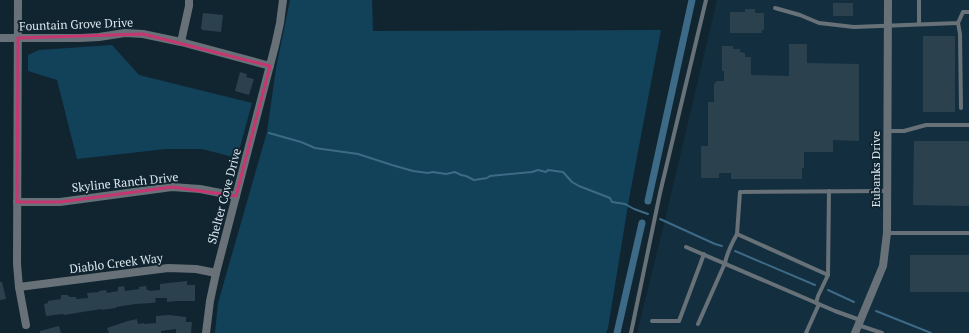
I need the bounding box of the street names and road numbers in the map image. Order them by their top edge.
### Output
street label: Fountain Grove Drive [19,15,133,33]
street label: Eubanks Drive [868,131,883,207]
street label: Shelter Cove Drive [204,147,244,245]
street label: Skyline Ranch Drive [71,169,179,195]
street label: Diablo Creek Way [68,250,164,276]

